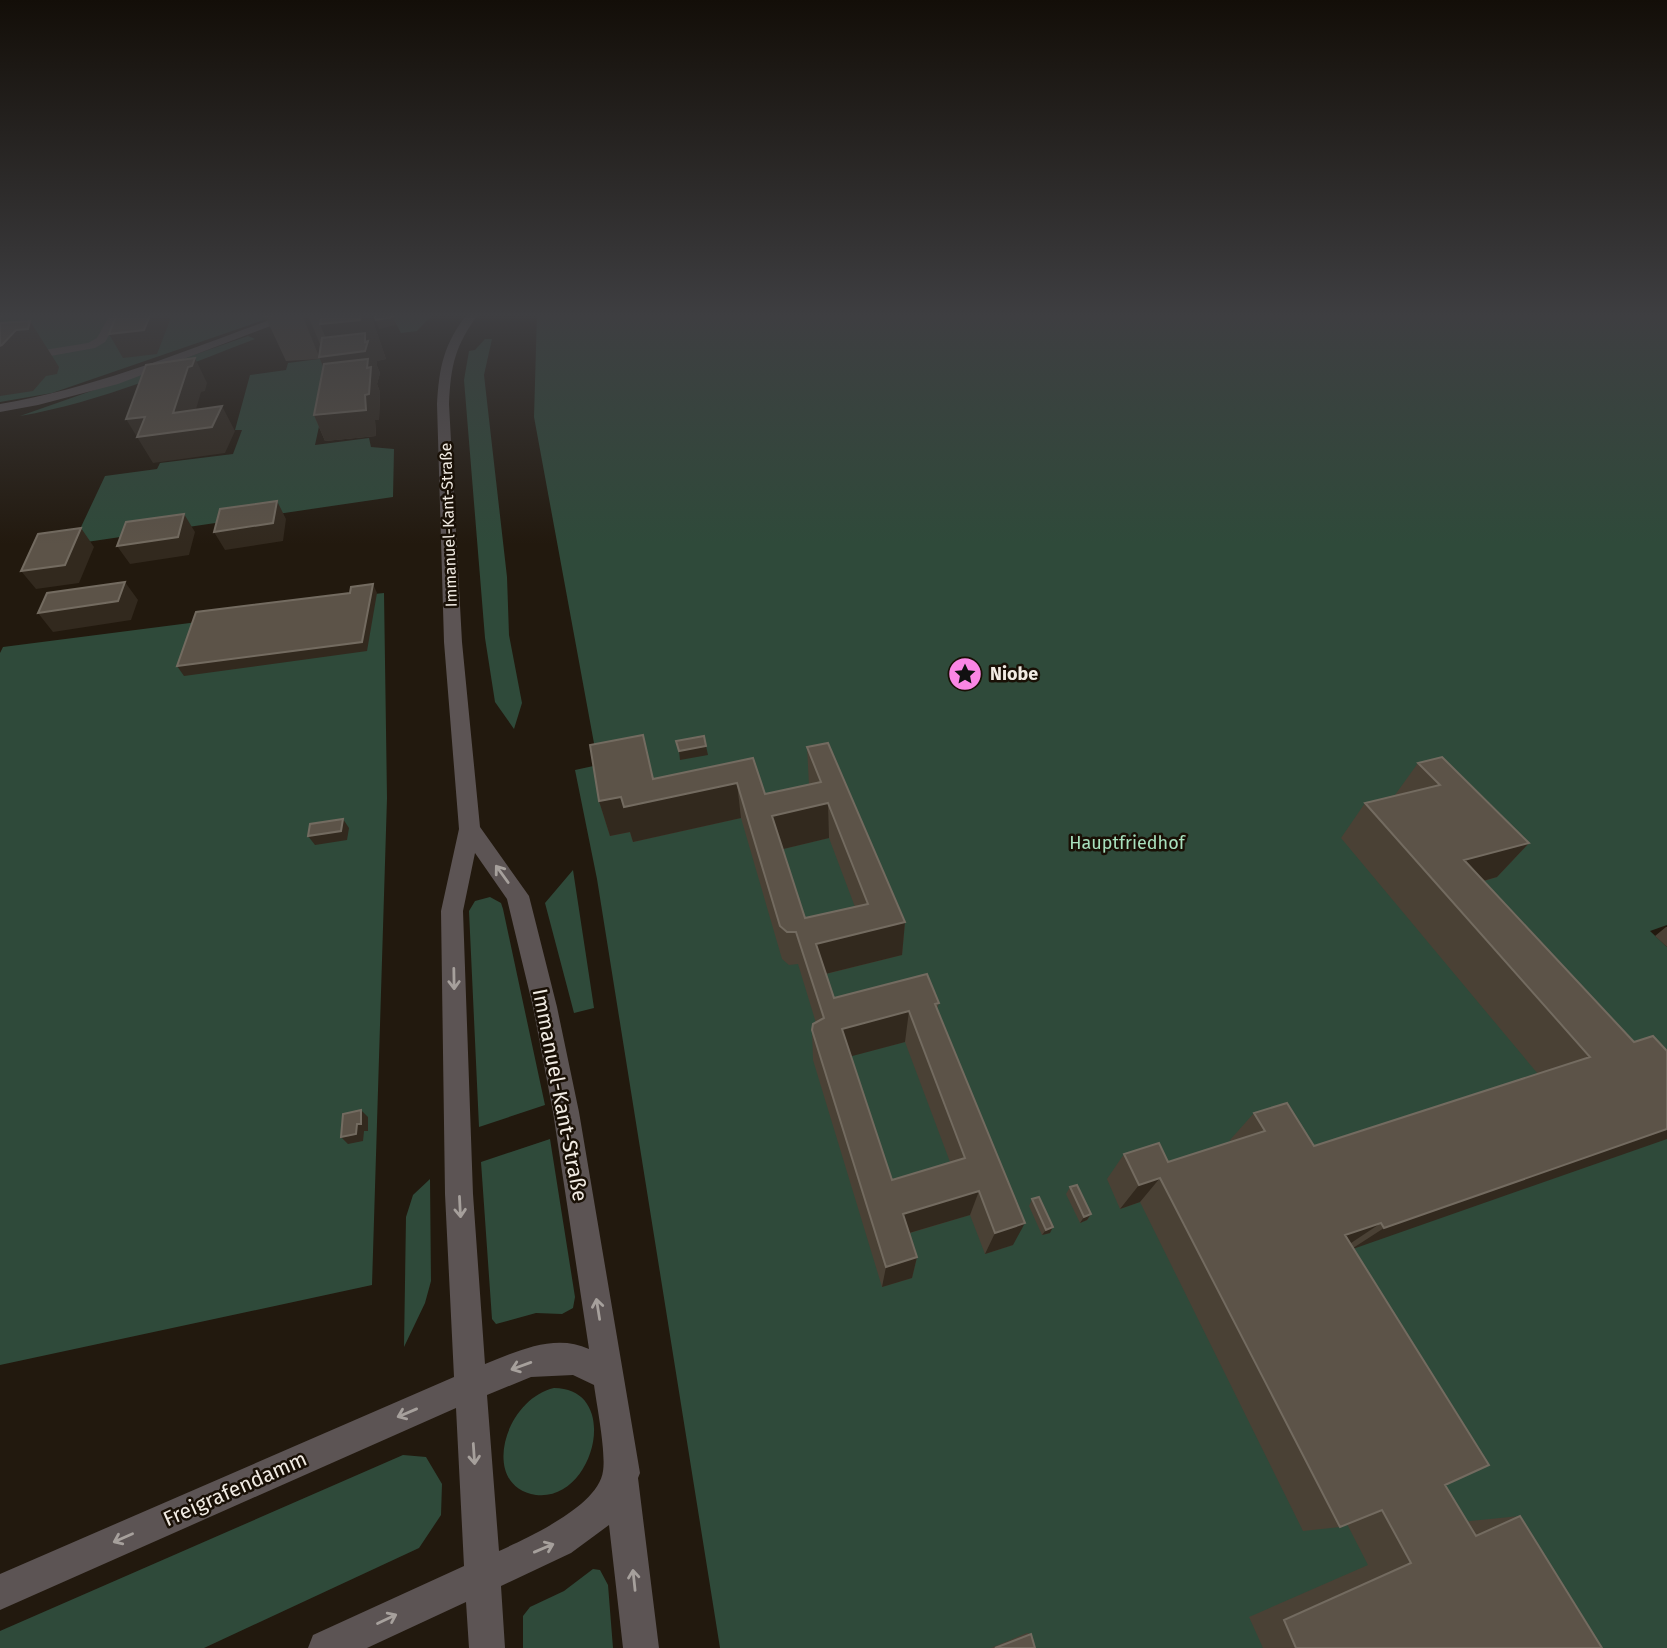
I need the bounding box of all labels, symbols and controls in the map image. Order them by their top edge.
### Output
street label: Immanuel-Kant-Straße [436,442,461,608]
place icon: Niobe [946,655,984,693]
place label: Niobe [990,663,1038,685]
park label: Hauptfriedhof [1069,832,1187,854]
one-way arrow [495,864,510,883]
one-way arrow [447,967,461,990]
street label: Immanuel-Kant-Straße [527,986,593,1204]
one-way arrow [454,1195,467,1217]
one-way arrow [591,1298,604,1321]
one-way arrow [511,1360,533,1373]
one-way arrow [396,1407,418,1420]
one-way arrow [468,1442,481,1465]
street label: Freigrafendamm [159,1446,311,1532]
one-way arrow [113,1532,134,1545]
one-way arrow [533,1540,555,1553]
one-way arrow [628,1569,641,1592]
one-way arrow [376,1612,398,1625]

